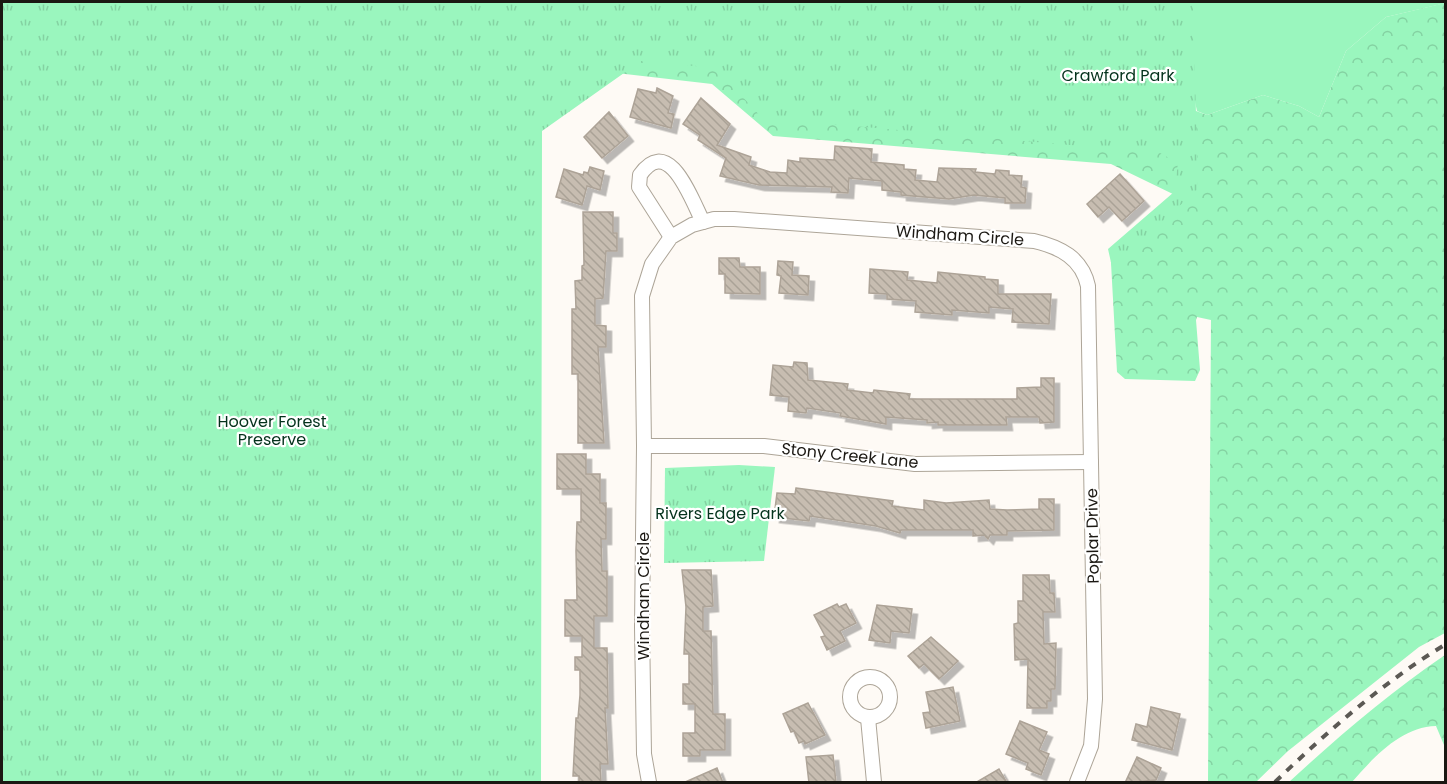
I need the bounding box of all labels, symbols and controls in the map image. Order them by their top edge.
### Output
park label: Crawford Park [1061,64,1175,87]
street label: Windham Circle [895,220,1025,251]
park label: Hoover Forest Preserve [217,410,327,451]
street label: Stony Creek Lane [780,437,920,474]
street label: Poplar Drive [1080,488,1105,584]
park label: Rivers Edge Park [655,502,785,525]
street label: Windham Circle [632,532,655,660]

